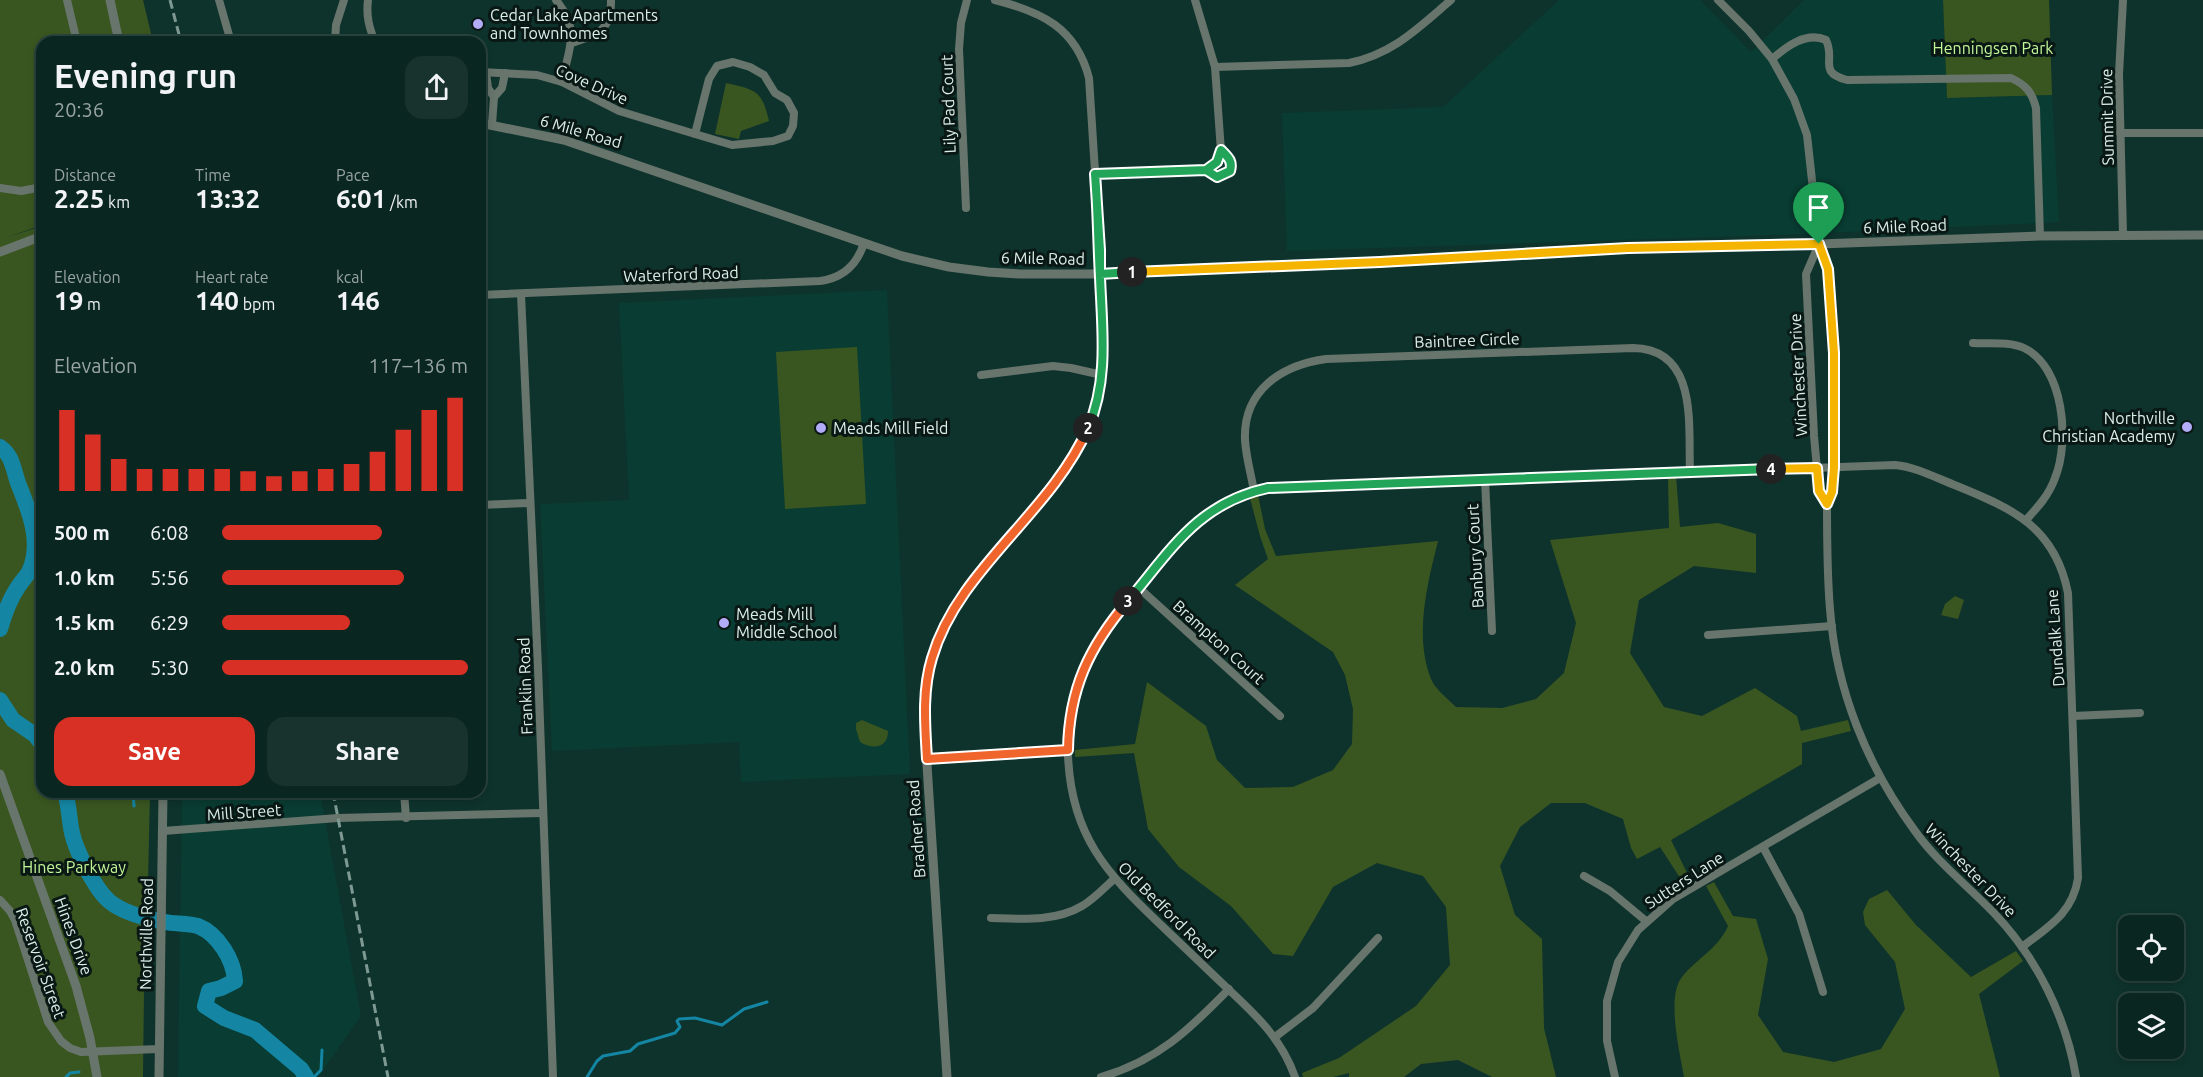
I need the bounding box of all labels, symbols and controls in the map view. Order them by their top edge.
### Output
place label: Cedar Lake Apartments and Townhomes [490,6,658,42]
marker: Cedar Lake Apartments and Townhomes [471,17,485,31]
park label: Henningsen Park [1933,39,2053,57]
street label: Lily Pad Court [937,54,959,154]
button: share [405,56,468,119]
text: Evening run [54,57,237,94]
street label: Cove Drive [553,60,631,108]
street label: Summit Drive [2097,68,2117,166]
text: 20:36 [54,98,104,121]
street label: 6 Mile Road [538,111,624,151]
text: Distance [54,166,116,184]
text: Time [195,166,231,184]
text: Pace [336,166,370,184]
pin [1793,182,1844,244]
text: 2.25 [54,184,104,213]
text: 13:32 [195,184,260,213]
text: 6:01 [336,184,386,213]
icon: arrive [1802,191,1835,224]
text: km [104,193,130,211]
text: /km [386,193,418,211]
street label: 6 Mile Road [1863,216,1947,236]
street label: 6 Mile Road [1001,248,1085,268]
pin: 1 [1117,257,1147,287]
street label: Waterford Road [623,263,739,285]
text: 1 [1127,263,1137,281]
text: Elevation [54,268,121,286]
text: Heart rate [195,268,269,286]
text: kcal [336,268,364,286]
text: 19 [54,286,83,315]
text: 140 [195,286,239,315]
text: 146 [336,286,380,315]
text: m [83,295,101,313]
text: bpm [239,295,275,313]
street label: Winchester Drive [1786,313,1810,437]
street label: Baintree Circle [1414,329,1520,351]
text: Elevation [54,354,137,377]
text: 117–136 m [369,354,468,377]
place label: Northville Christian Academy [2042,409,2175,445]
pin: 2 [1073,413,1103,443]
place label: Meads Mill Field [833,419,948,437]
text: 2 [1083,419,1093,437]
marker: Northville Christian Academy [2180,420,2194,434]
marker: Meads Mill Field [814,421,828,435]
pin: 4 [1756,454,1786,484]
text: 4 [1766,460,1776,478]
street label: Banbury Court [1463,503,1487,609]
text: 500 m [54,521,110,544]
text: 6:08 [150,521,189,544]
text: 1.0 km [54,566,115,589]
text: 5:56 [150,566,189,589]
pin: 3 [1113,586,1143,616]
street label: Dundalk Lane [2043,589,2067,687]
text: 3 [1123,592,1133,610]
street label: Brampton Court [1170,596,1269,688]
place label: Meads Mill Middle School [736,605,837,641]
text: 1.5 km [54,611,115,634]
text: 6:29 [150,611,189,634]
marker: Meads Mill Middle School [717,616,731,630]
street label: Franklin Road [514,637,536,735]
text: 2.0 km [54,656,115,679]
text: 5:30 [150,656,189,679]
button: Save [54,717,255,786]
button: Share [267,717,468,786]
street label: Bradner Road [904,779,928,879]
street label: Mill Street [206,800,283,824]
street label: Winchester Drive [1922,819,2020,921]
street label: Sutters Lane [1641,848,1727,912]
park label: Hines Parkway [22,858,126,876]
street label: Old Bedford Road [1115,858,1219,962]
street label: Northville Road [136,878,156,990]
street label: Hines Drive [52,895,96,977]
street label: Reservoir Street [13,905,70,1021]
map controls [2118,915,2184,1059]
button: locate [2118,915,2184,981]
button: layers [2118,993,2184,1059]

